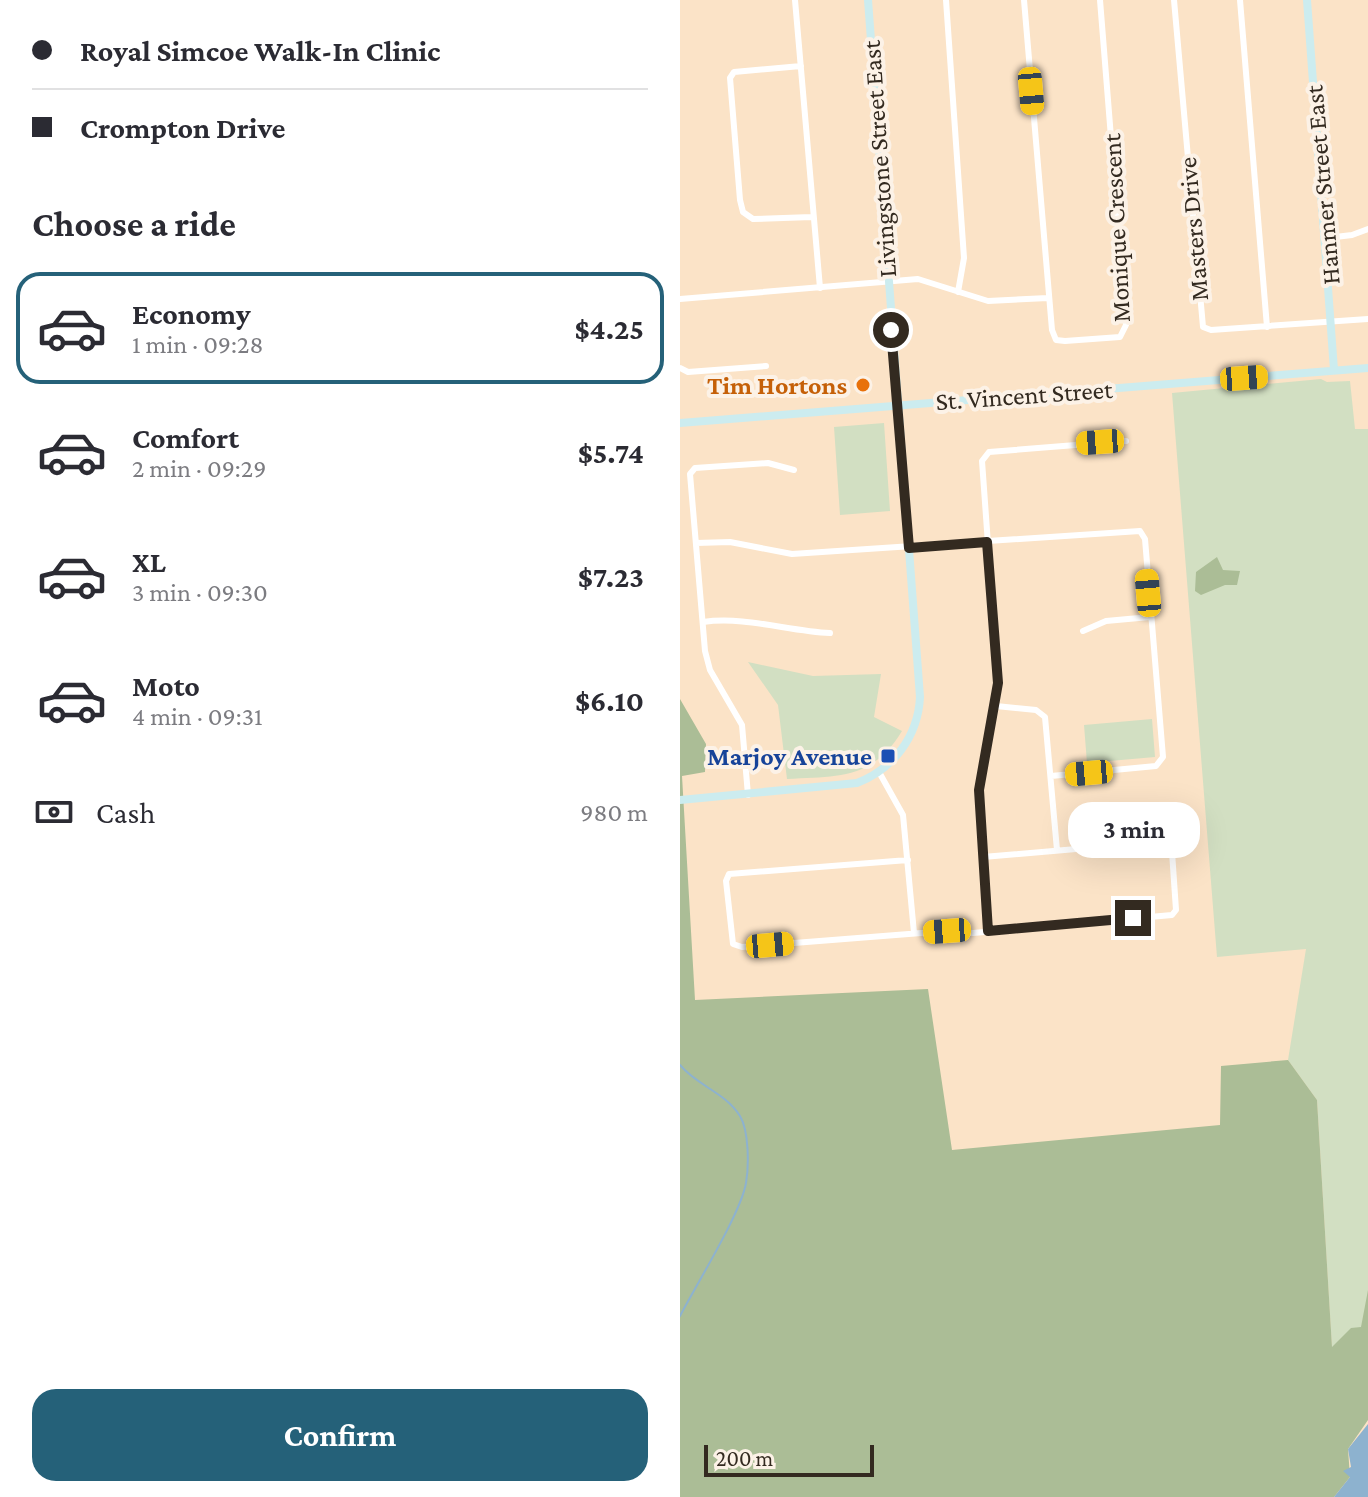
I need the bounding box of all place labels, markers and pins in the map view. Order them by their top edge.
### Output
place label: Tim Hortons [707,371,847,400]
marker: Tim Hortons [854,376,872,394]
place label: Marjoy Avenue [707,742,872,771]
marker: Marjoy Avenue [879,747,897,765]

